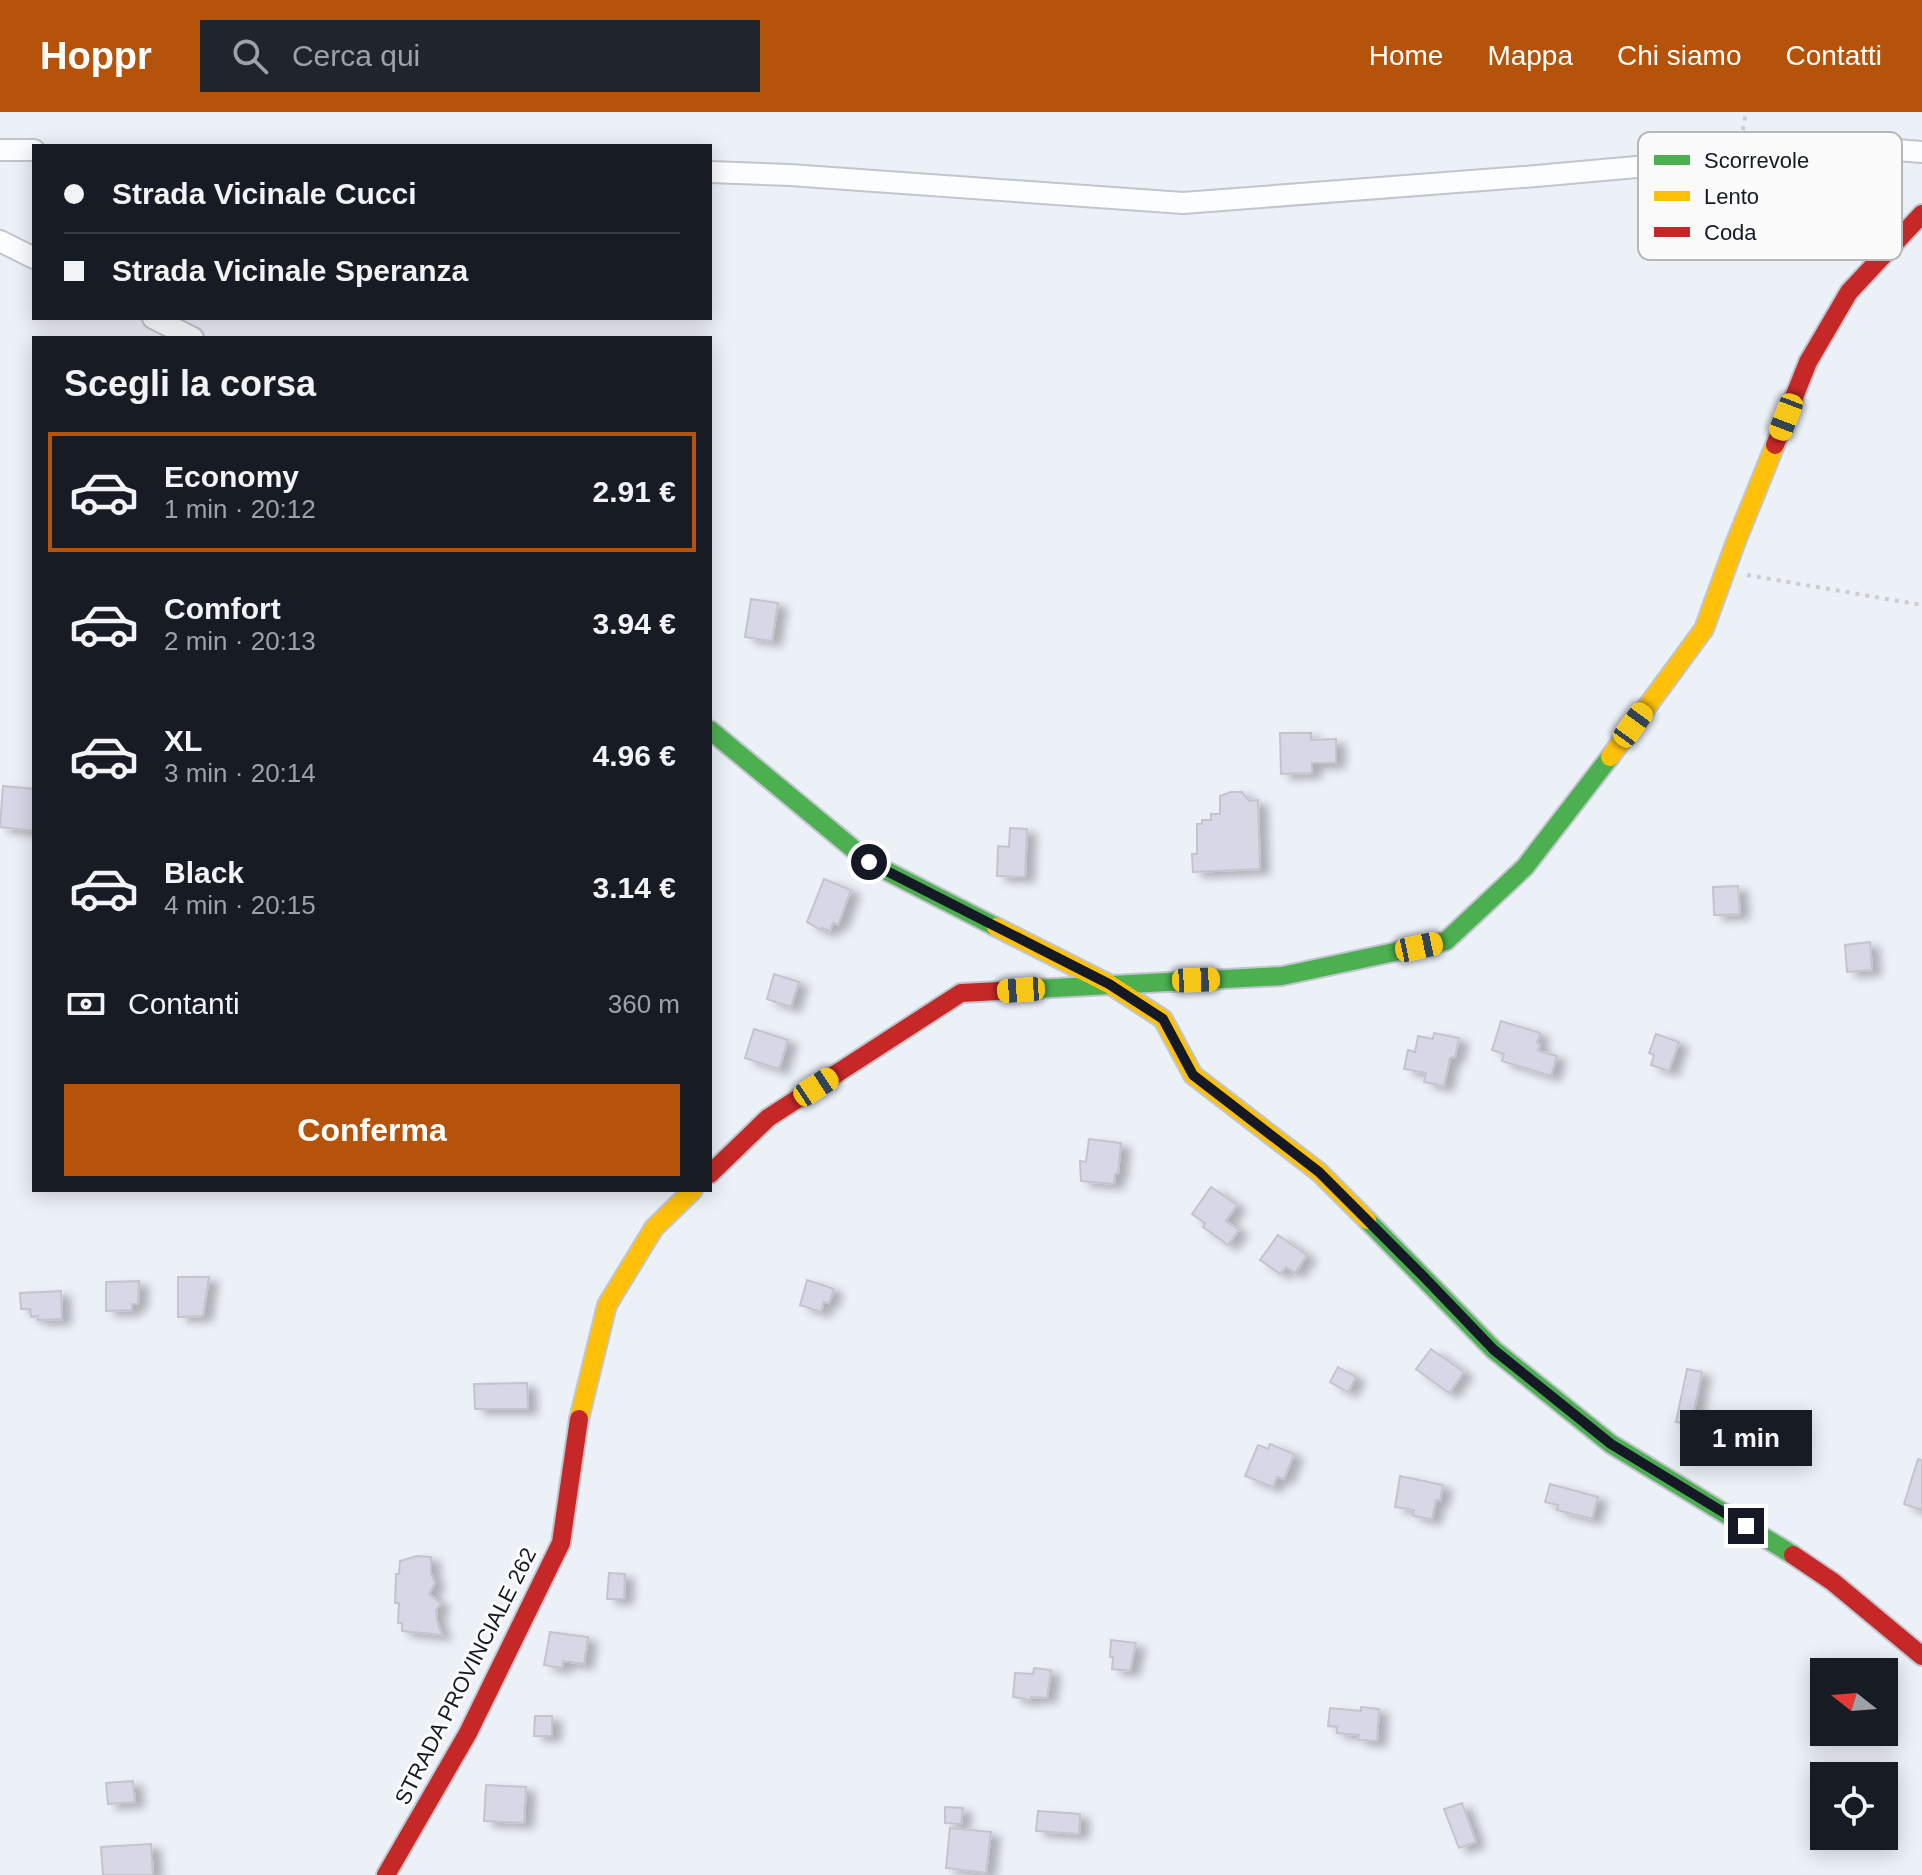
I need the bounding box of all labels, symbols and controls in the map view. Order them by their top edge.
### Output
search box [200,20,760,92]
icon: search [228,34,272,78]
text: Hoppr [40,35,152,77]
text: Cerca qui [292,39,420,72]
text: Home [1369,40,1443,71]
text: Mappa [1487,40,1573,71]
text: Chi siamo [1617,40,1742,71]
text: Contatti [1786,40,1882,71]
legend [1638,132,1902,260]
text: Scorrevole [1704,148,1809,173]
text: Strada Vicinale Cucci [112,177,417,210]
text: Lento [1704,184,1759,209]
text: Coda [1704,220,1757,245]
text: Strada Vicinale Speranza [112,254,468,287]
text: Scegli la corsa [64,363,316,404]
car [1766,390,1806,444]
icon: car [68,456,140,528]
text: Economy [164,460,299,493]
text: 2.91 € [593,475,676,508]
text: 1 min · 20:12 [164,494,316,524]
icon: car [68,588,140,660]
text: Comfort [164,592,281,625]
text: 3.94 € [593,607,676,640]
text: 2 min · 20:13 [164,626,316,656]
car [1609,699,1657,751]
icon: car [68,720,140,792]
text: XL [164,724,202,757]
text: 4.96 € [593,739,676,772]
text: 3 min · 20:14 [164,758,316,788]
route start [851,844,887,880]
icon: car [68,852,140,924]
text: Black [164,856,244,889]
text: 3.14 € [593,871,676,904]
text: 4 min · 20:15 [164,890,316,920]
car [1393,930,1445,964]
car [1172,967,1220,993]
car [996,976,1046,1004]
icon: cash [64,982,108,1026]
text: Contanti [128,987,240,1020]
text: 360 m [608,989,680,1019]
car [789,1064,843,1110]
button: Conferma [64,1084,680,1176]
callout: 1 min [1680,1410,1812,1466]
text: 1 min [1712,1423,1780,1453]
route end [1728,1508,1764,1544]
street label: STRADA PROVINCIALE 262 [390,1544,541,1809]
north arrow [1810,1658,1898,1746]
map controls [1810,1658,1898,1850]
button: locate [1810,1762,1898,1850]

